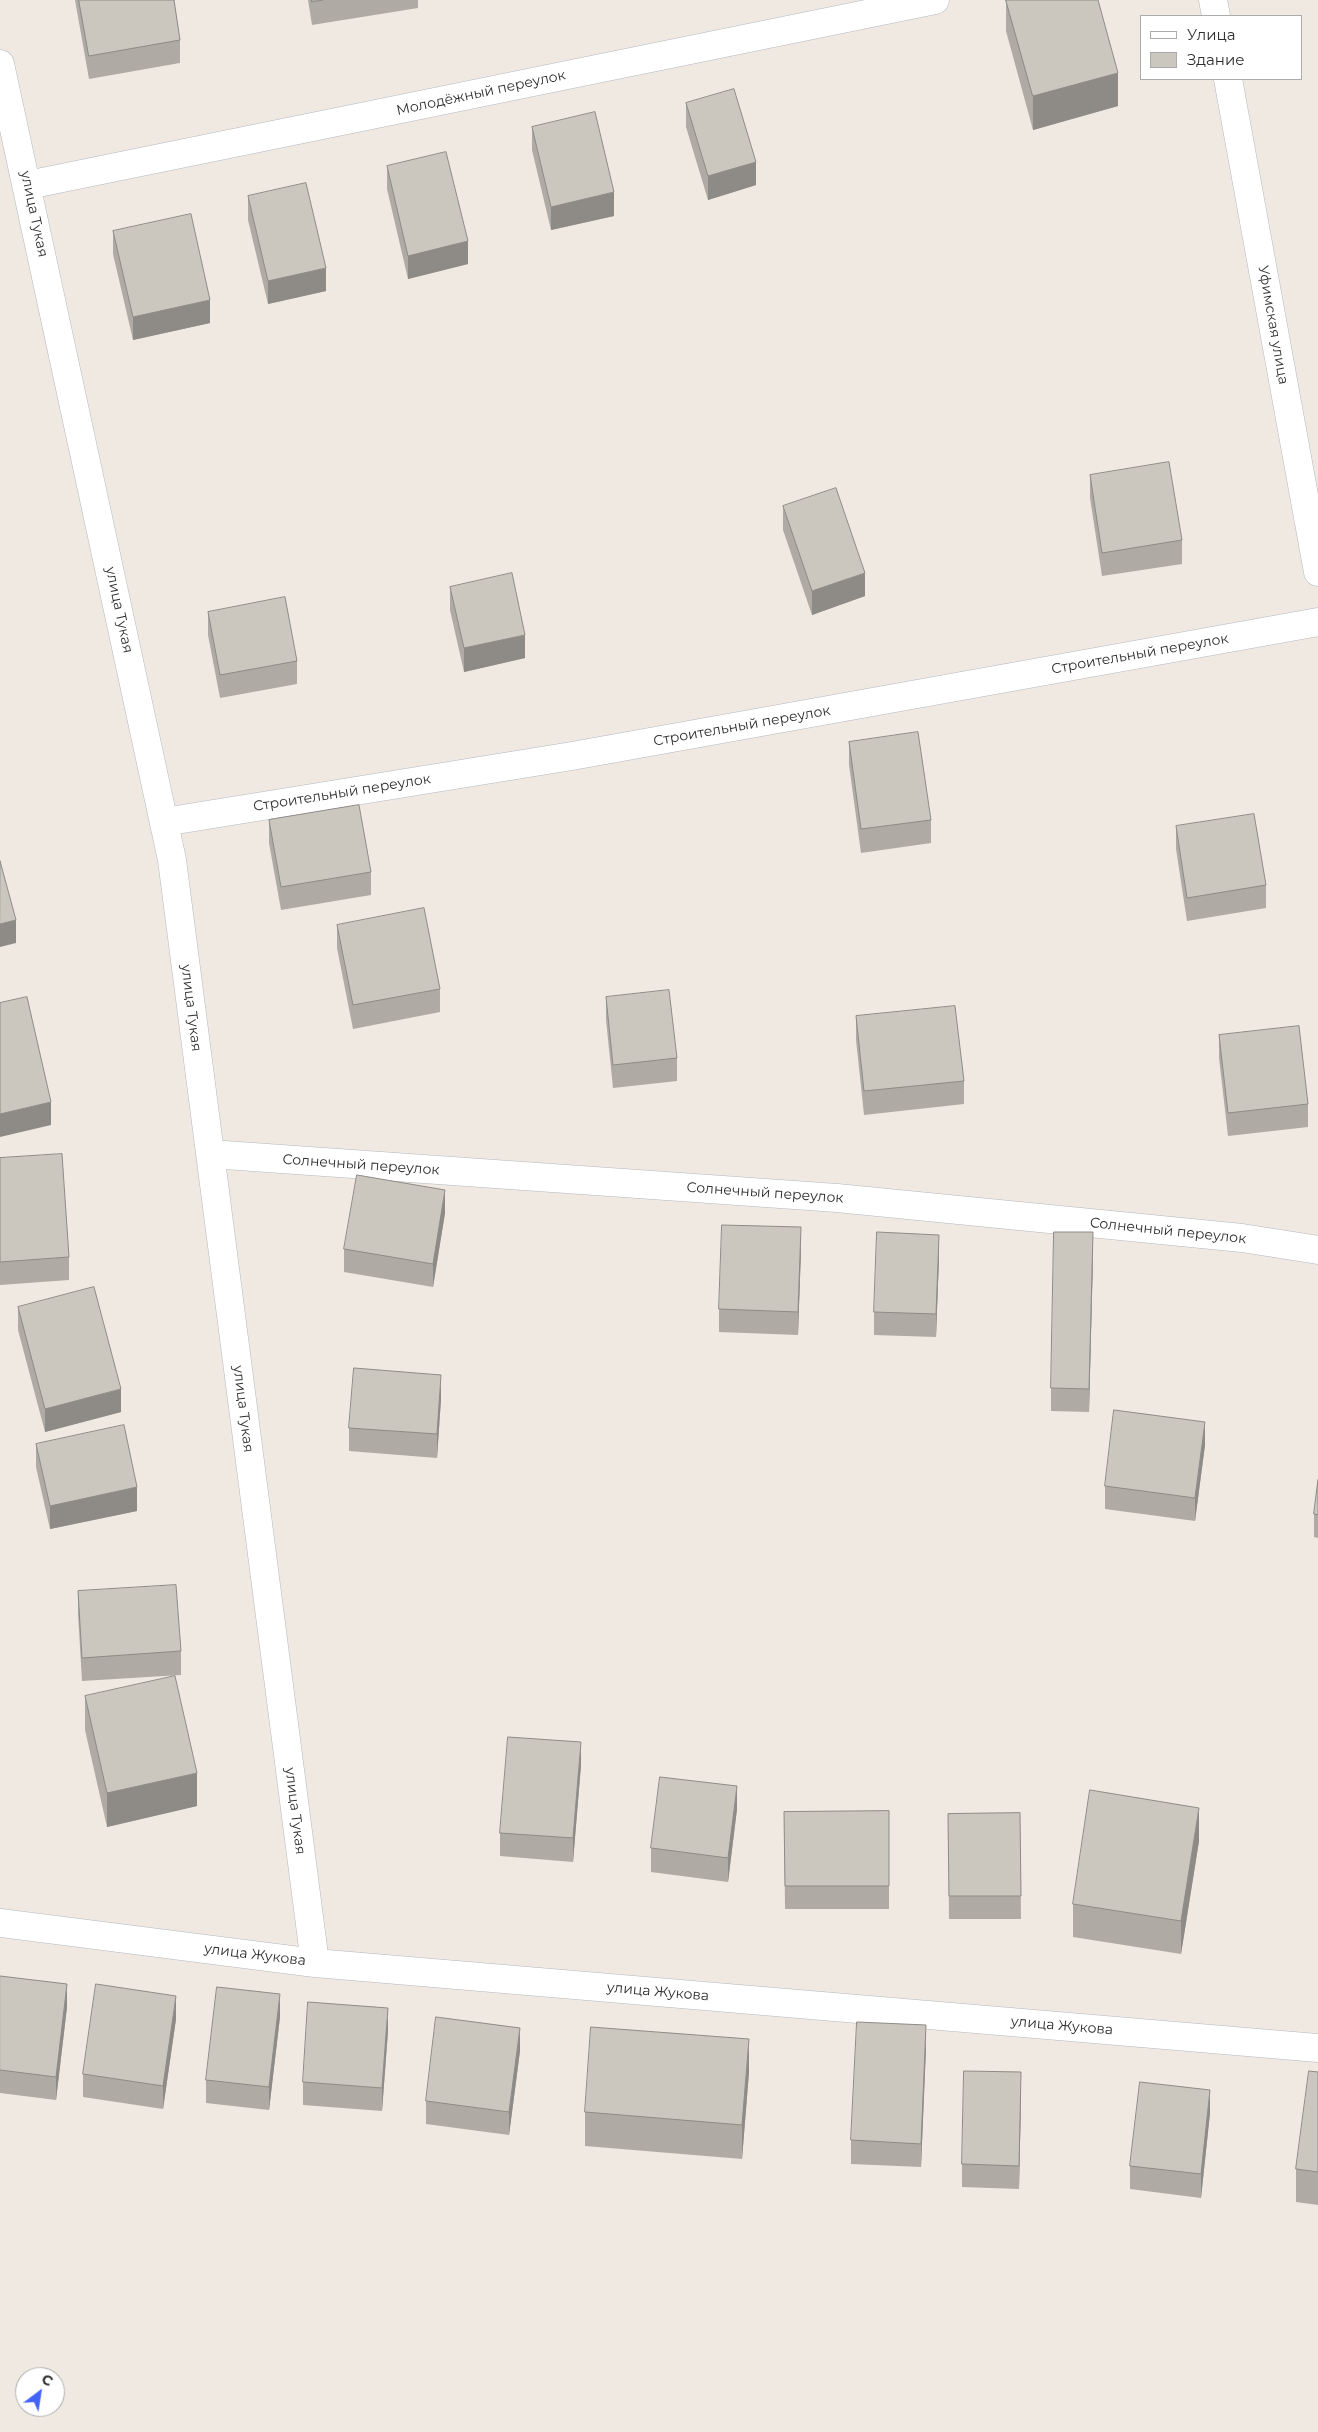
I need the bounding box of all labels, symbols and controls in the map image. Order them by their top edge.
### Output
legend [1140,15,1303,80]
text: Улица [1187,25,1235,44]
text: Здание [1187,50,1245,69]
street label: Молодёжный переулок [395,67,567,119]
street label: улица Тукая [17,169,51,259]
street label: Уфимская улица [1254,264,1292,386]
street label: улица Тукая [102,565,136,655]
street label: Строительный переулок [1050,630,1230,678]
street label: Строительный переулок [652,702,832,750]
street label: Строительный переулок [252,771,432,815]
street label: улица Тукая [177,964,205,1052]
street label: Солнечный переулок [282,1151,440,1179]
street label: Солнечный переулок [686,1179,844,1207]
street label: Солнечный переулок [1089,1214,1247,1248]
street label: улица Тукая [229,1365,257,1453]
street label: улица Тукая [281,1767,309,1855]
street label: улица Жукова [203,1940,307,1970]
street label: улица Жукова [606,1979,710,2005]
street label: улица Жукова [1010,2013,1114,2039]
north arrow [15,2367,65,2417]
text: С [38,2370,56,2390]

